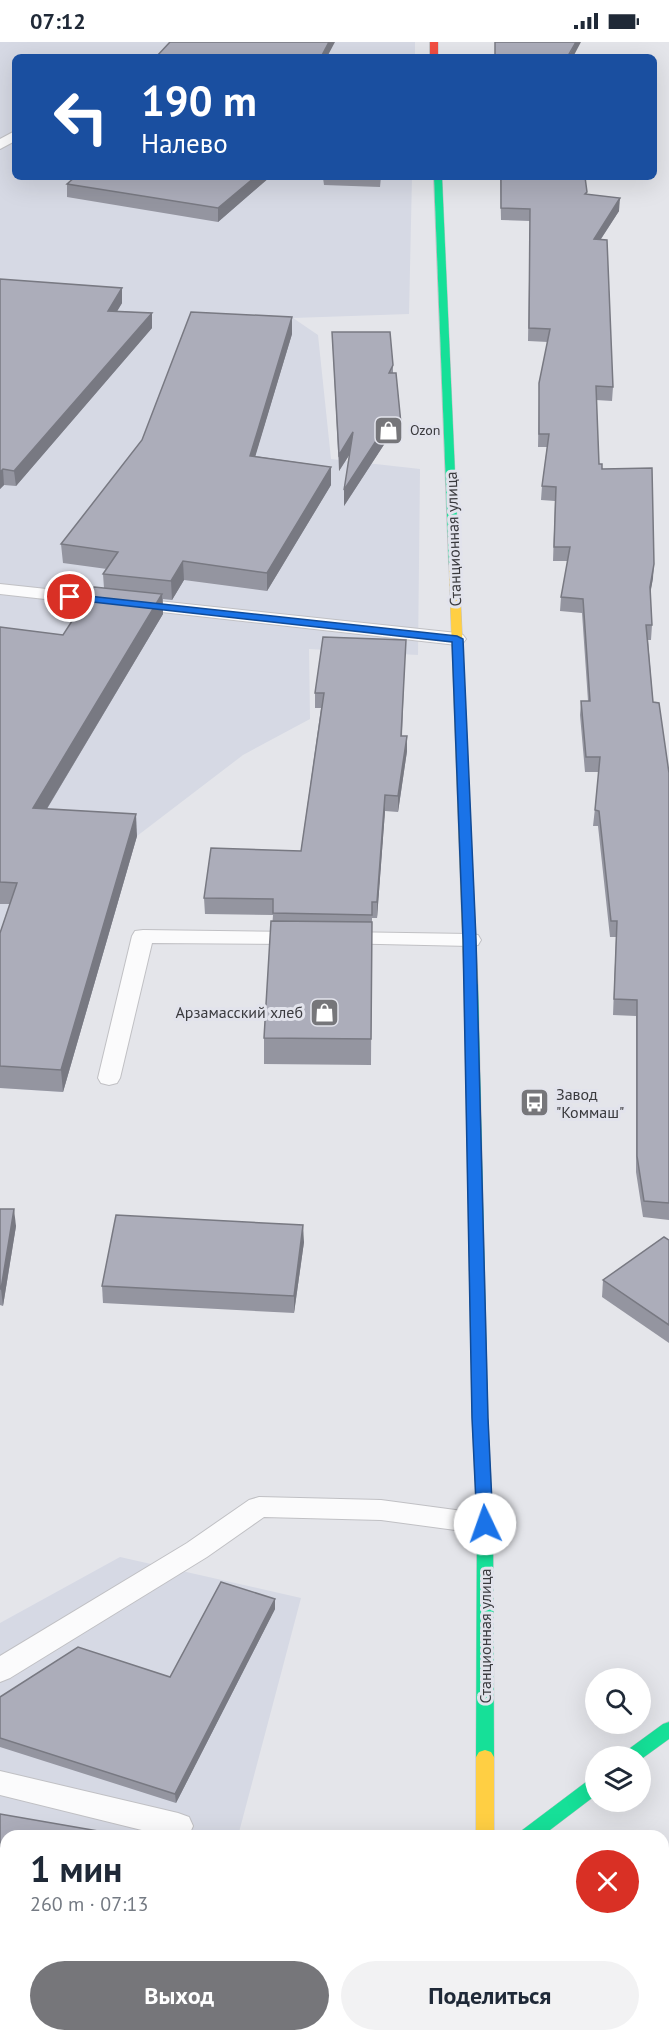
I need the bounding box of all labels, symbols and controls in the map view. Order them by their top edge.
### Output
text: 07:12 [30,7,86,35]
text: 190 m [141,73,257,128]
icon: left [42,78,120,156]
text: Налево [141,126,228,160]
shop icon: Ozon [373,414,405,446]
place label: Ozon [410,421,440,439]
street label: Станционная улица [441,471,465,607]
pin [44,571,95,622]
icon: arrive [53,580,86,613]
shop icon: Арзамасский хлеб [308,996,340,1028]
place label: Арзамасский хлеб [175,1002,303,1022]
place label: Завод "Коммаш" [556,1084,624,1122]
bus stop icon: Завод "Коммаш" [519,1087,551,1119]
position arrow [453,1492,517,1556]
street label: Станционная улица [475,1569,495,1703]
map controls [585,1668,651,1812]
button: search [585,1668,651,1734]
button: layers [585,1746,651,1812]
text: 1 мин [30,1845,122,1892]
button: close [576,1850,639,1913]
text: 260 m · 07:13 [30,1891,148,1917]
button: Выход [30,1961,329,2030]
button: Поделиться [341,1961,639,2030]

